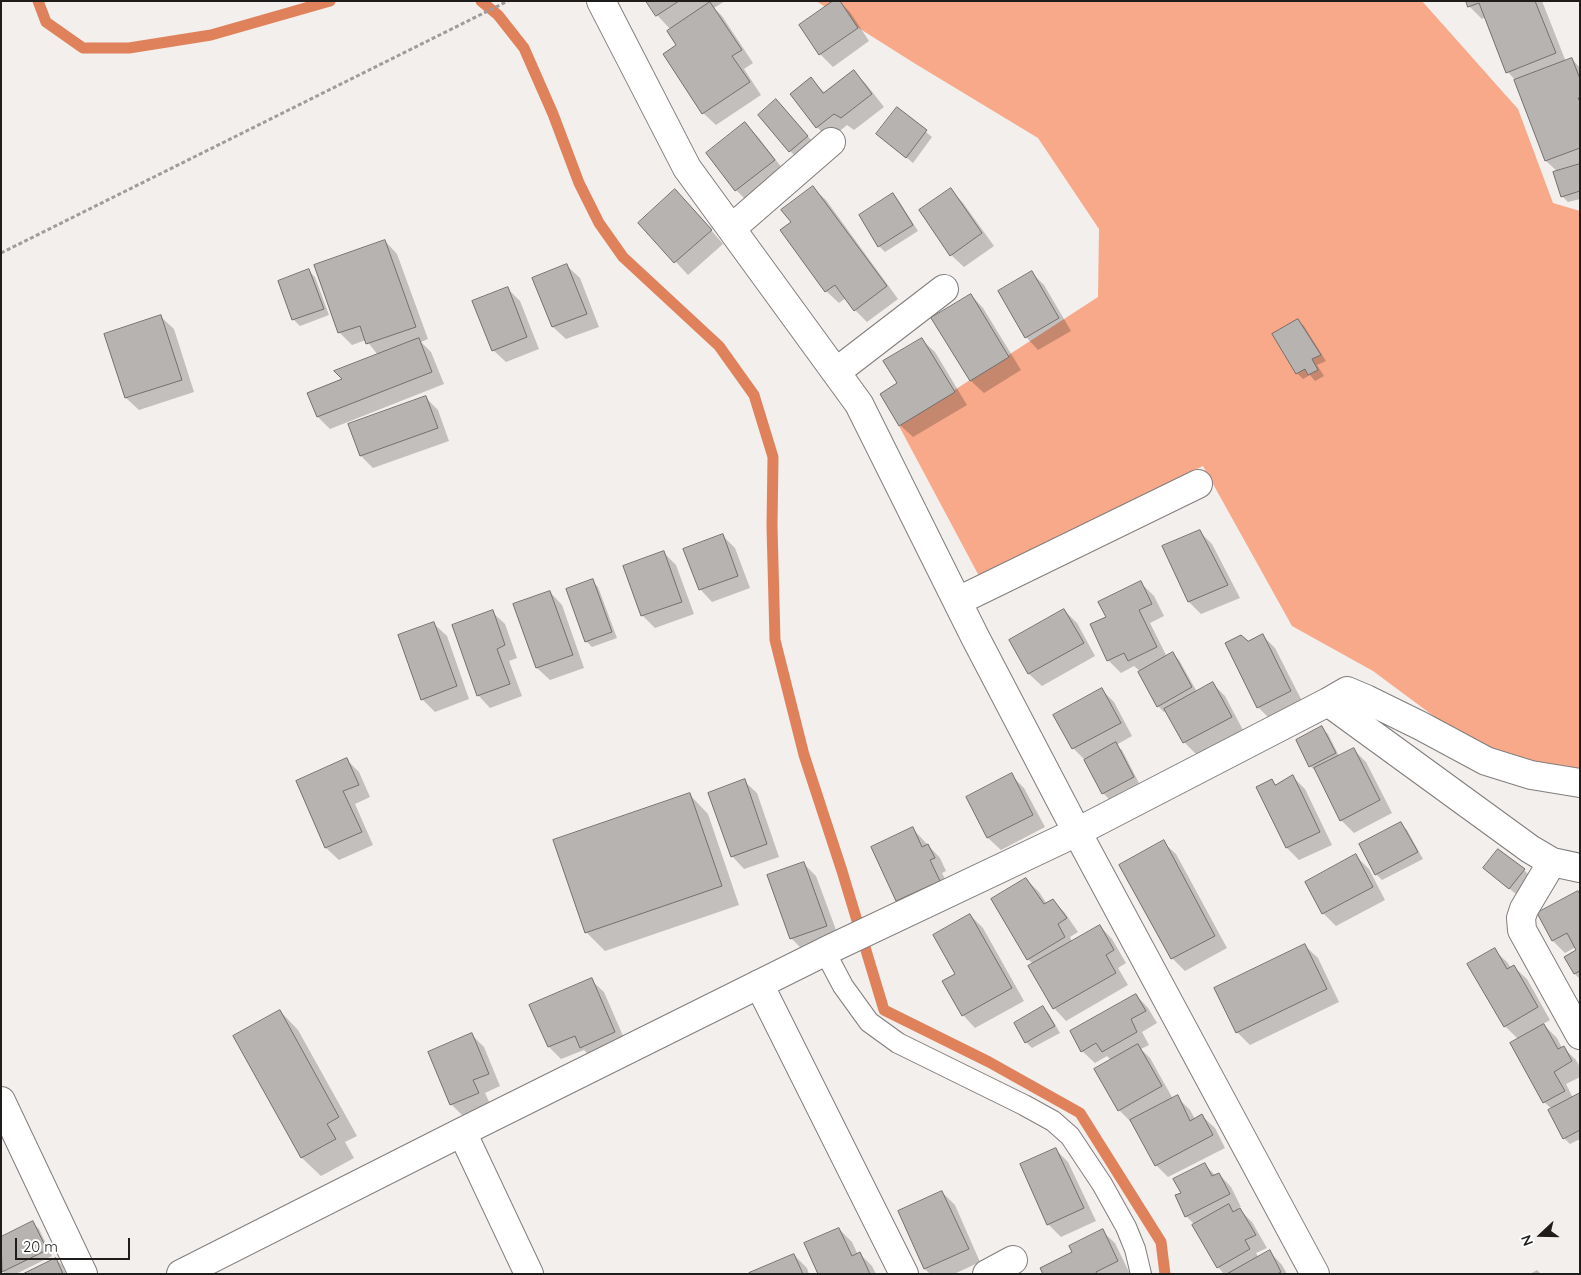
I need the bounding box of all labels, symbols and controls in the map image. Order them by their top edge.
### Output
north arrow [1516,1210,1566,1260]
scale bar [18,1228,132,1260]
text: N [1517,1232,1537,1248]
text: 20 m [23,1237,58,1256]

